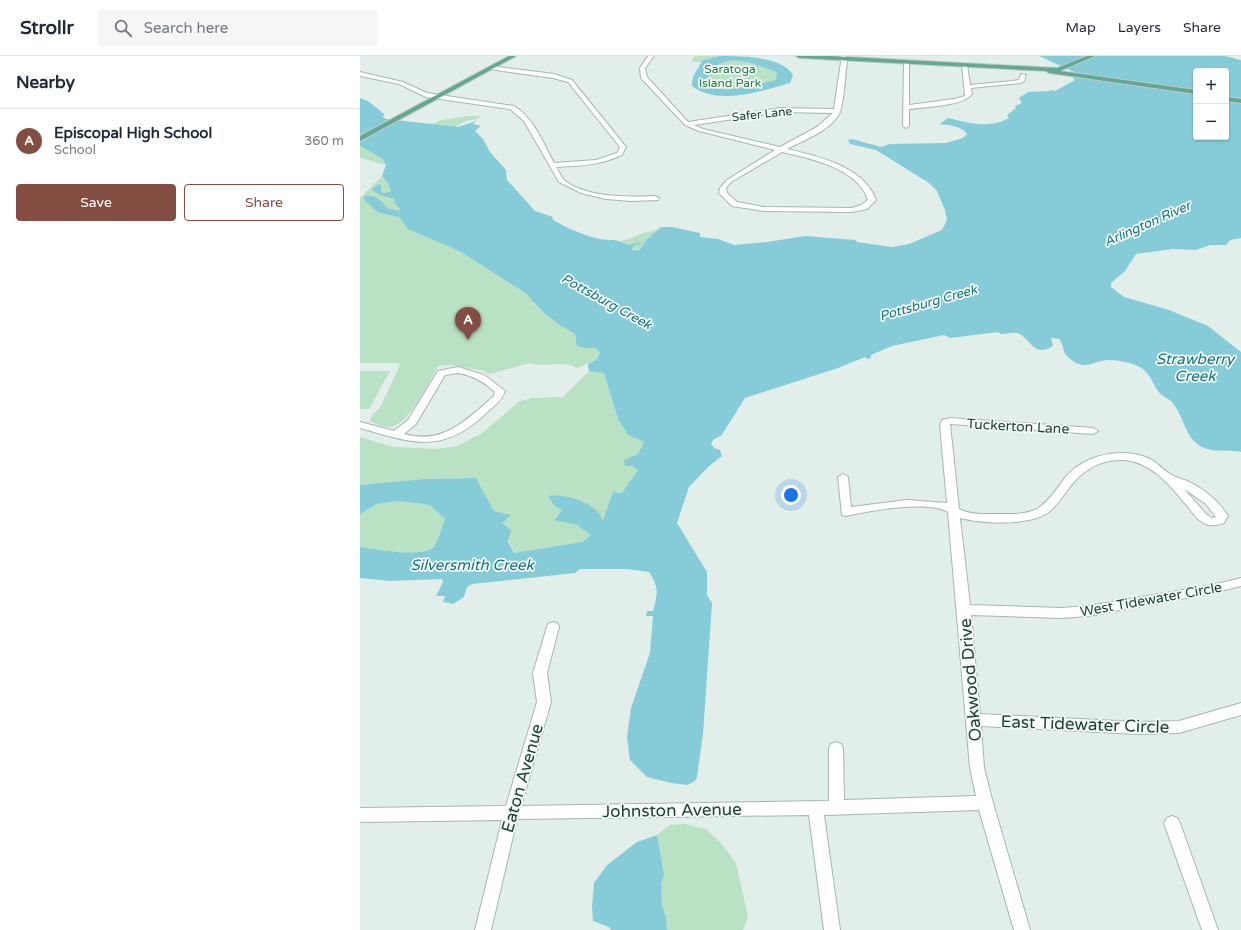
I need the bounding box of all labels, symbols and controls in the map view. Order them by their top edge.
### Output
search box [98,10,378,46]
text: Strollr [20,17,74,39]
icon: search [112,17,134,39]
text: Search here [144,19,228,37]
text: Map [1066,19,1096,36]
text: Layers [1118,19,1161,36]
text: Share [1183,19,1221,36]
park label: Saratoga Island Park [699,62,762,90]
map controls [1193,68,1229,140]
button: + [1193,68,1229,104]
text: Nearby [16,72,75,93]
street label: Safer Lane [731,104,793,124]
button: − [1193,104,1229,140]
text: Episcopal High School [54,124,212,142]
text: A [24,133,34,149]
text: 360 m [304,133,344,149]
text: School [54,142,96,158]
button: Save [16,184,176,221]
button: Share [184,184,344,221]
water label: Arlington River [1102,197,1195,250]
water label: Pottsburg Creek [559,270,655,334]
water label: Pottsburg Creek [878,281,980,325]
pin: A [455,307,481,340]
water label: Strawberry Creek [1156,350,1236,385]
street label: Tuckerton Lane [966,415,1070,438]
your location [781,485,801,505]
water label: Silversmith Creek [410,556,535,574]
street label: West Tidewater Circle [1079,579,1223,620]
street label: Oakwood Drive [955,618,986,742]
street label: East Tidewater Circle [1000,711,1170,738]
street label: Eaton Avenue [497,721,548,835]
street label: Johnston Avenue [602,799,742,822]

